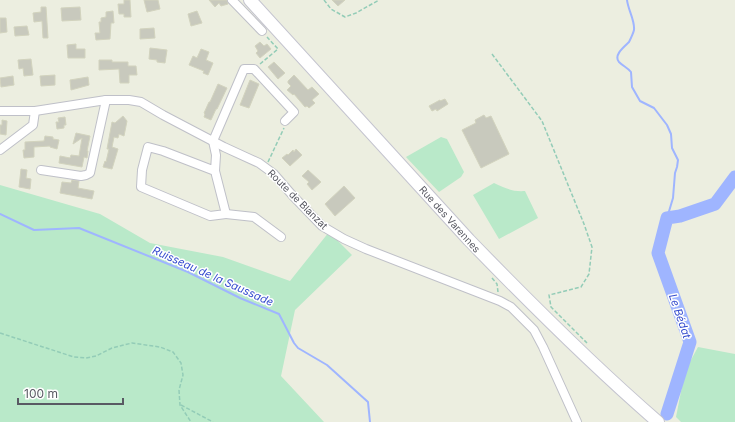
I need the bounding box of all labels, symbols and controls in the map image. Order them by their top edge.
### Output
street label: Route de Blanzat [266,167,331,232]
street label: Rue des Varennes [417,183,483,255]
water label: Ruisseau de la Saussade [150,243,276,309]
water label: Le Bédat [666,292,694,341]
scale bar [18,380,123,406]
text: 100 m [24,386,58,401]

